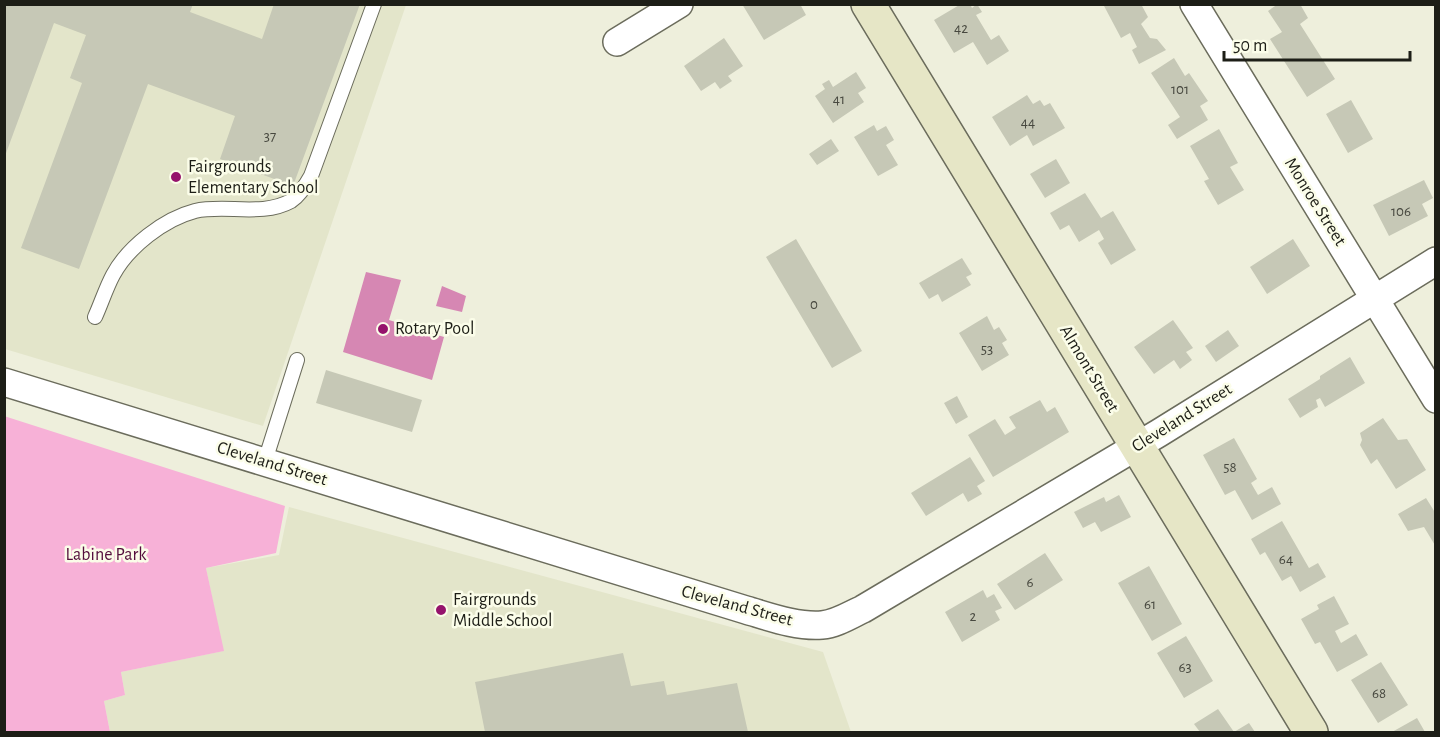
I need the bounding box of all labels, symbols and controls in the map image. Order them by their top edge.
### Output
house number: 42 [954,21,968,36]
scale bar [1224,24,1410,62]
text: 50 m [1233,37,1267,55]
house number: 101 [1171,82,1189,97]
house number: 41 [833,92,845,107]
house number: 44 [1021,115,1035,130]
house number: 37 [264,129,276,144]
street label: Monroe Street [1281,155,1349,249]
place label: Fairgrounds Elementary School [188,158,319,197]
marker: Fairgrounds Elementary School [169,170,183,184]
house number: 106 [1391,204,1411,219]
house number: 0 [810,297,818,312]
place label: Rotary Pool [395,320,474,338]
marker: Rotary Pool [376,322,390,336]
street label: Almont Street [1056,322,1122,416]
house number: 53 [981,342,993,357]
street label: Cleveland Street [1129,380,1235,456]
street label: Cleveland Street [215,439,330,489]
house number: 58 [1223,460,1237,475]
park label: Labine Park [65,546,147,564]
house number: 64 [1279,552,1293,567]
house number: 6 [1026,575,1034,590]
street label: Cleveland Street [679,583,795,630]
place label: Fairgrounds Middle School [453,591,552,630]
house number: 61 [1144,597,1156,612]
marker: Fairgrounds Middle School [434,603,448,617]
house number: 2 [970,609,977,624]
house number: 63 [1178,660,1192,675]
house number: 68 [1372,686,1386,701]

